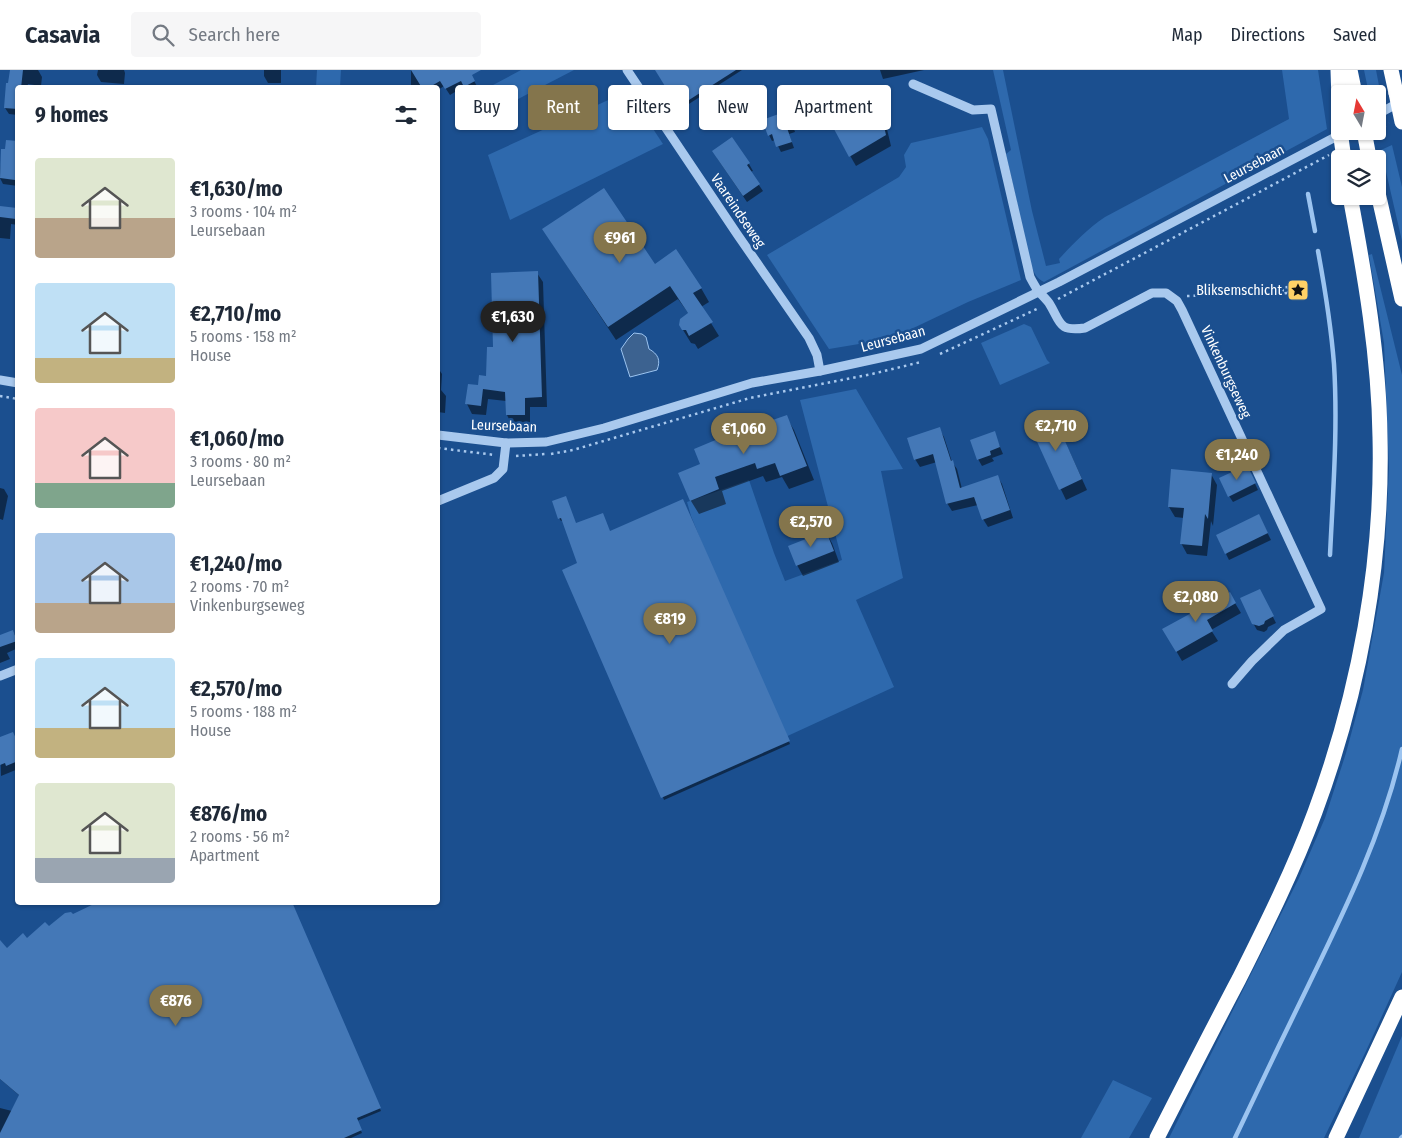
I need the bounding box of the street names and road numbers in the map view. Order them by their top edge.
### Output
street label: Leursebaan [1221,141,1287,187]
street label: Vaareindseweg [707,171,769,252]
street label: Leursebaan [859,322,927,356]
street label: Vinkenburgseweg [1197,323,1255,421]
street label: Leursebaan [471,416,537,436]

